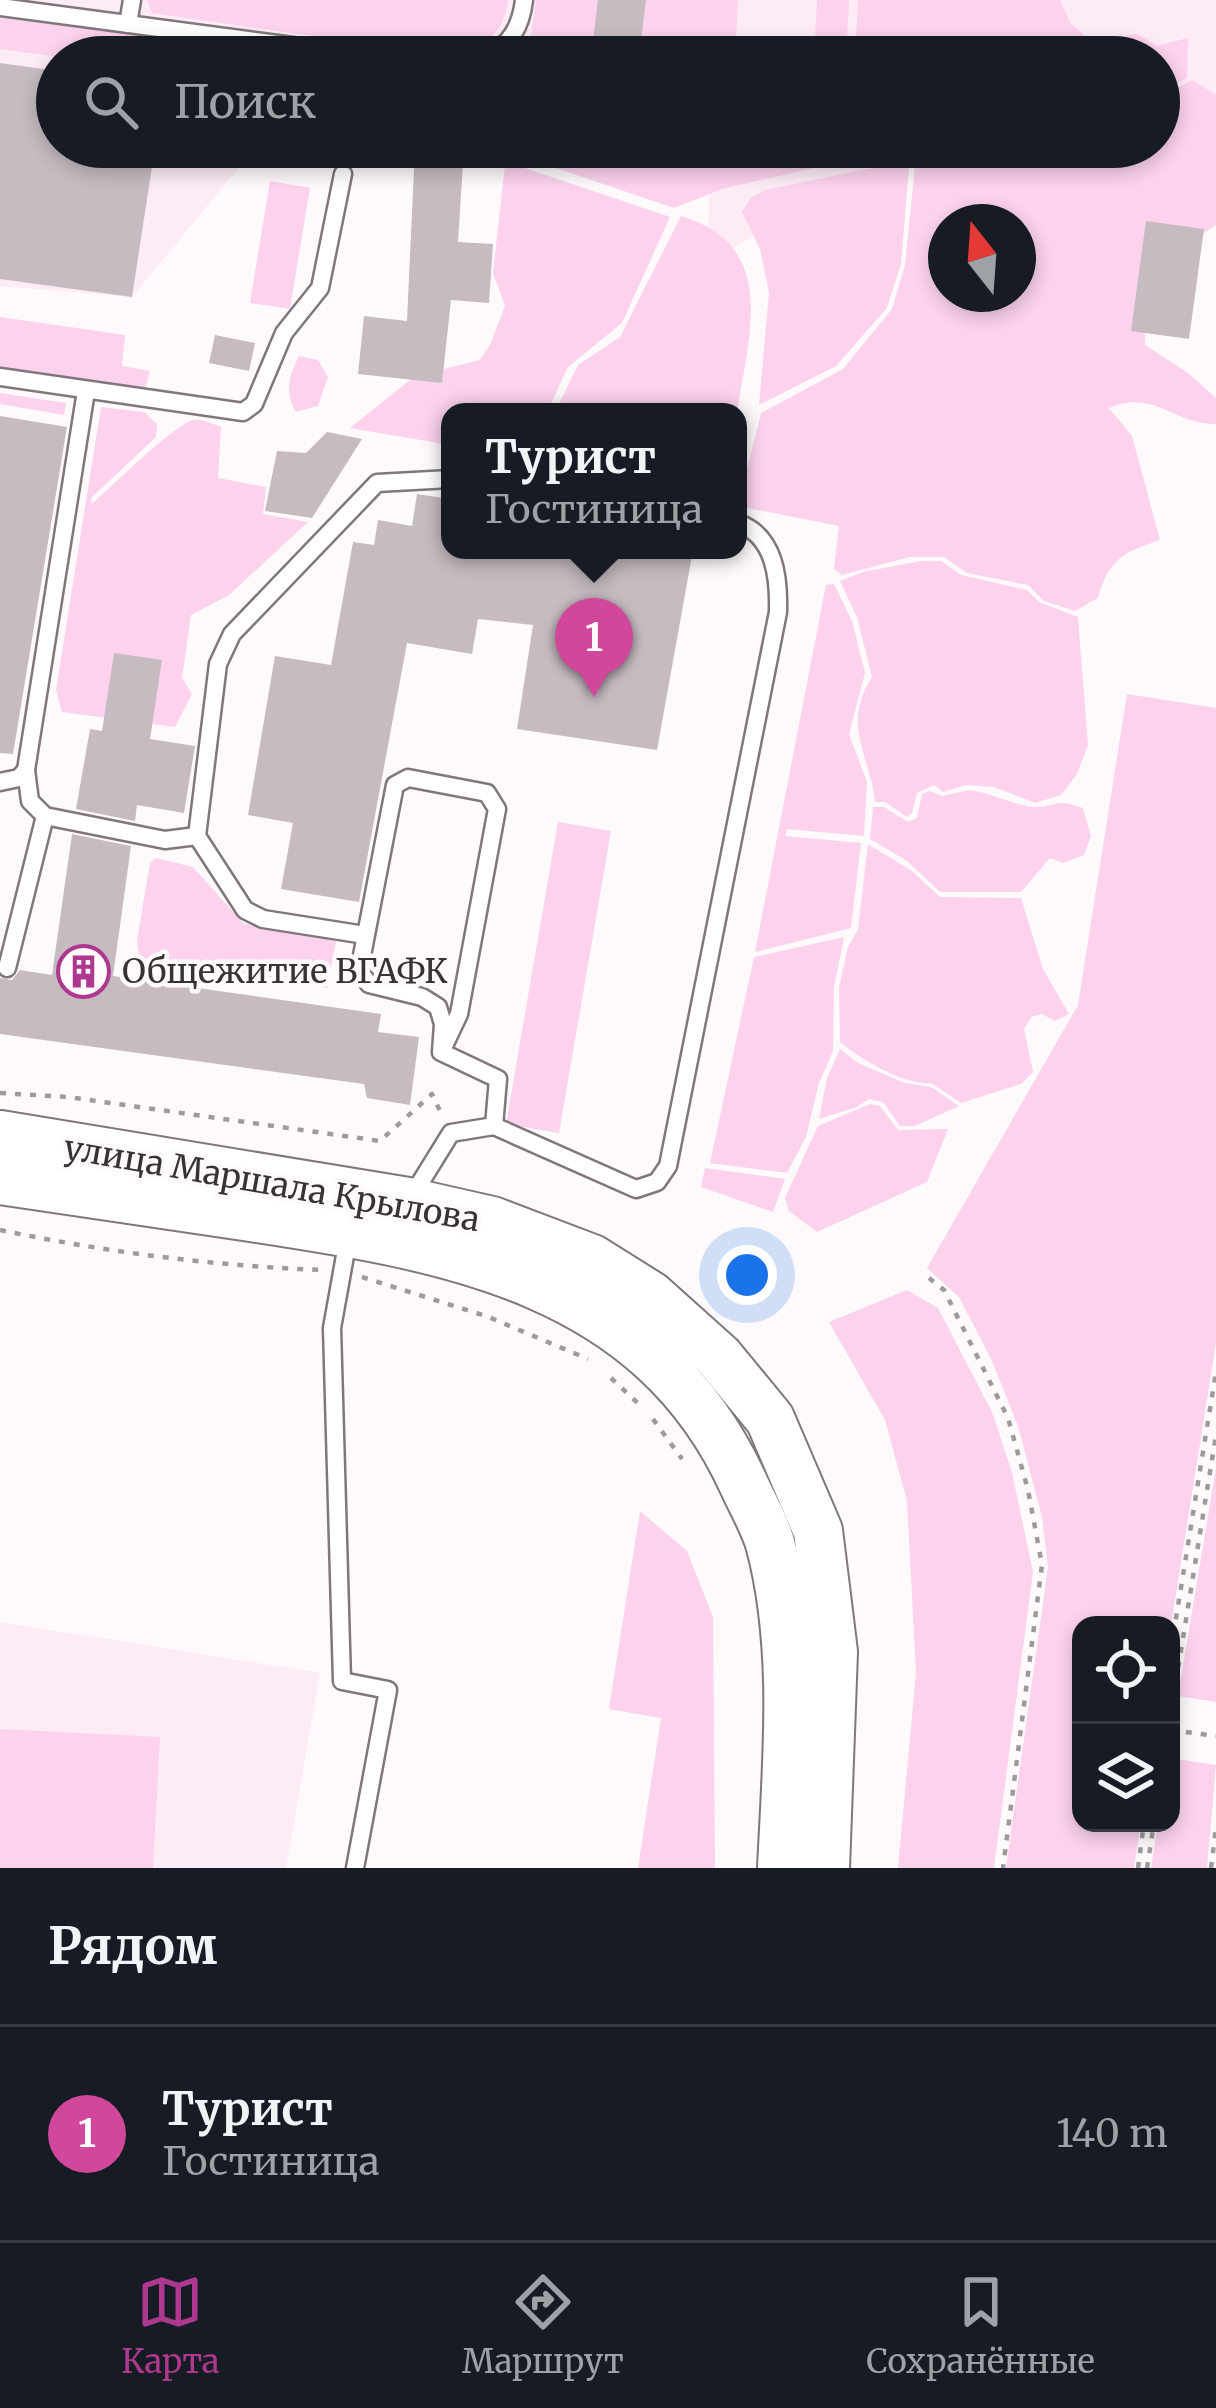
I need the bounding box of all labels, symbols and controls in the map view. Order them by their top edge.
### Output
search box [36,36,1180,168]
icon: search [78,69,144,135]
text: Поиск [174,74,316,130]
north arrow [928,204,1036,312]
popup [441,403,747,559]
text: Турист [485,429,656,485]
text: Гостиница [485,485,703,534]
pin: 1 [555,598,633,697]
building icon: Общежитие ВГАФК [55,943,111,999]
place label: Общежитие ВГАФК [122,951,448,992]
street label: улица Маршала Крылова [61,1127,483,1240]
your location [717,1245,777,1305]
map controls [1072,1616,1180,1832]
button: locate [1072,1616,1180,1724]
button: layers [1072,1724,1180,1832]
text: Рядом [48,1914,217,1978]
text: Турист [162,2081,333,2137]
text: 1 [78,2109,96,2158]
text: 140 m [1056,2109,1168,2158]
text: Гостиница [162,2137,380,2186]
tab: Карта [121,2269,220,2382]
tab: Маршрут [462,2269,624,2382]
tab: Сохранённые [866,2269,1095,2382]

